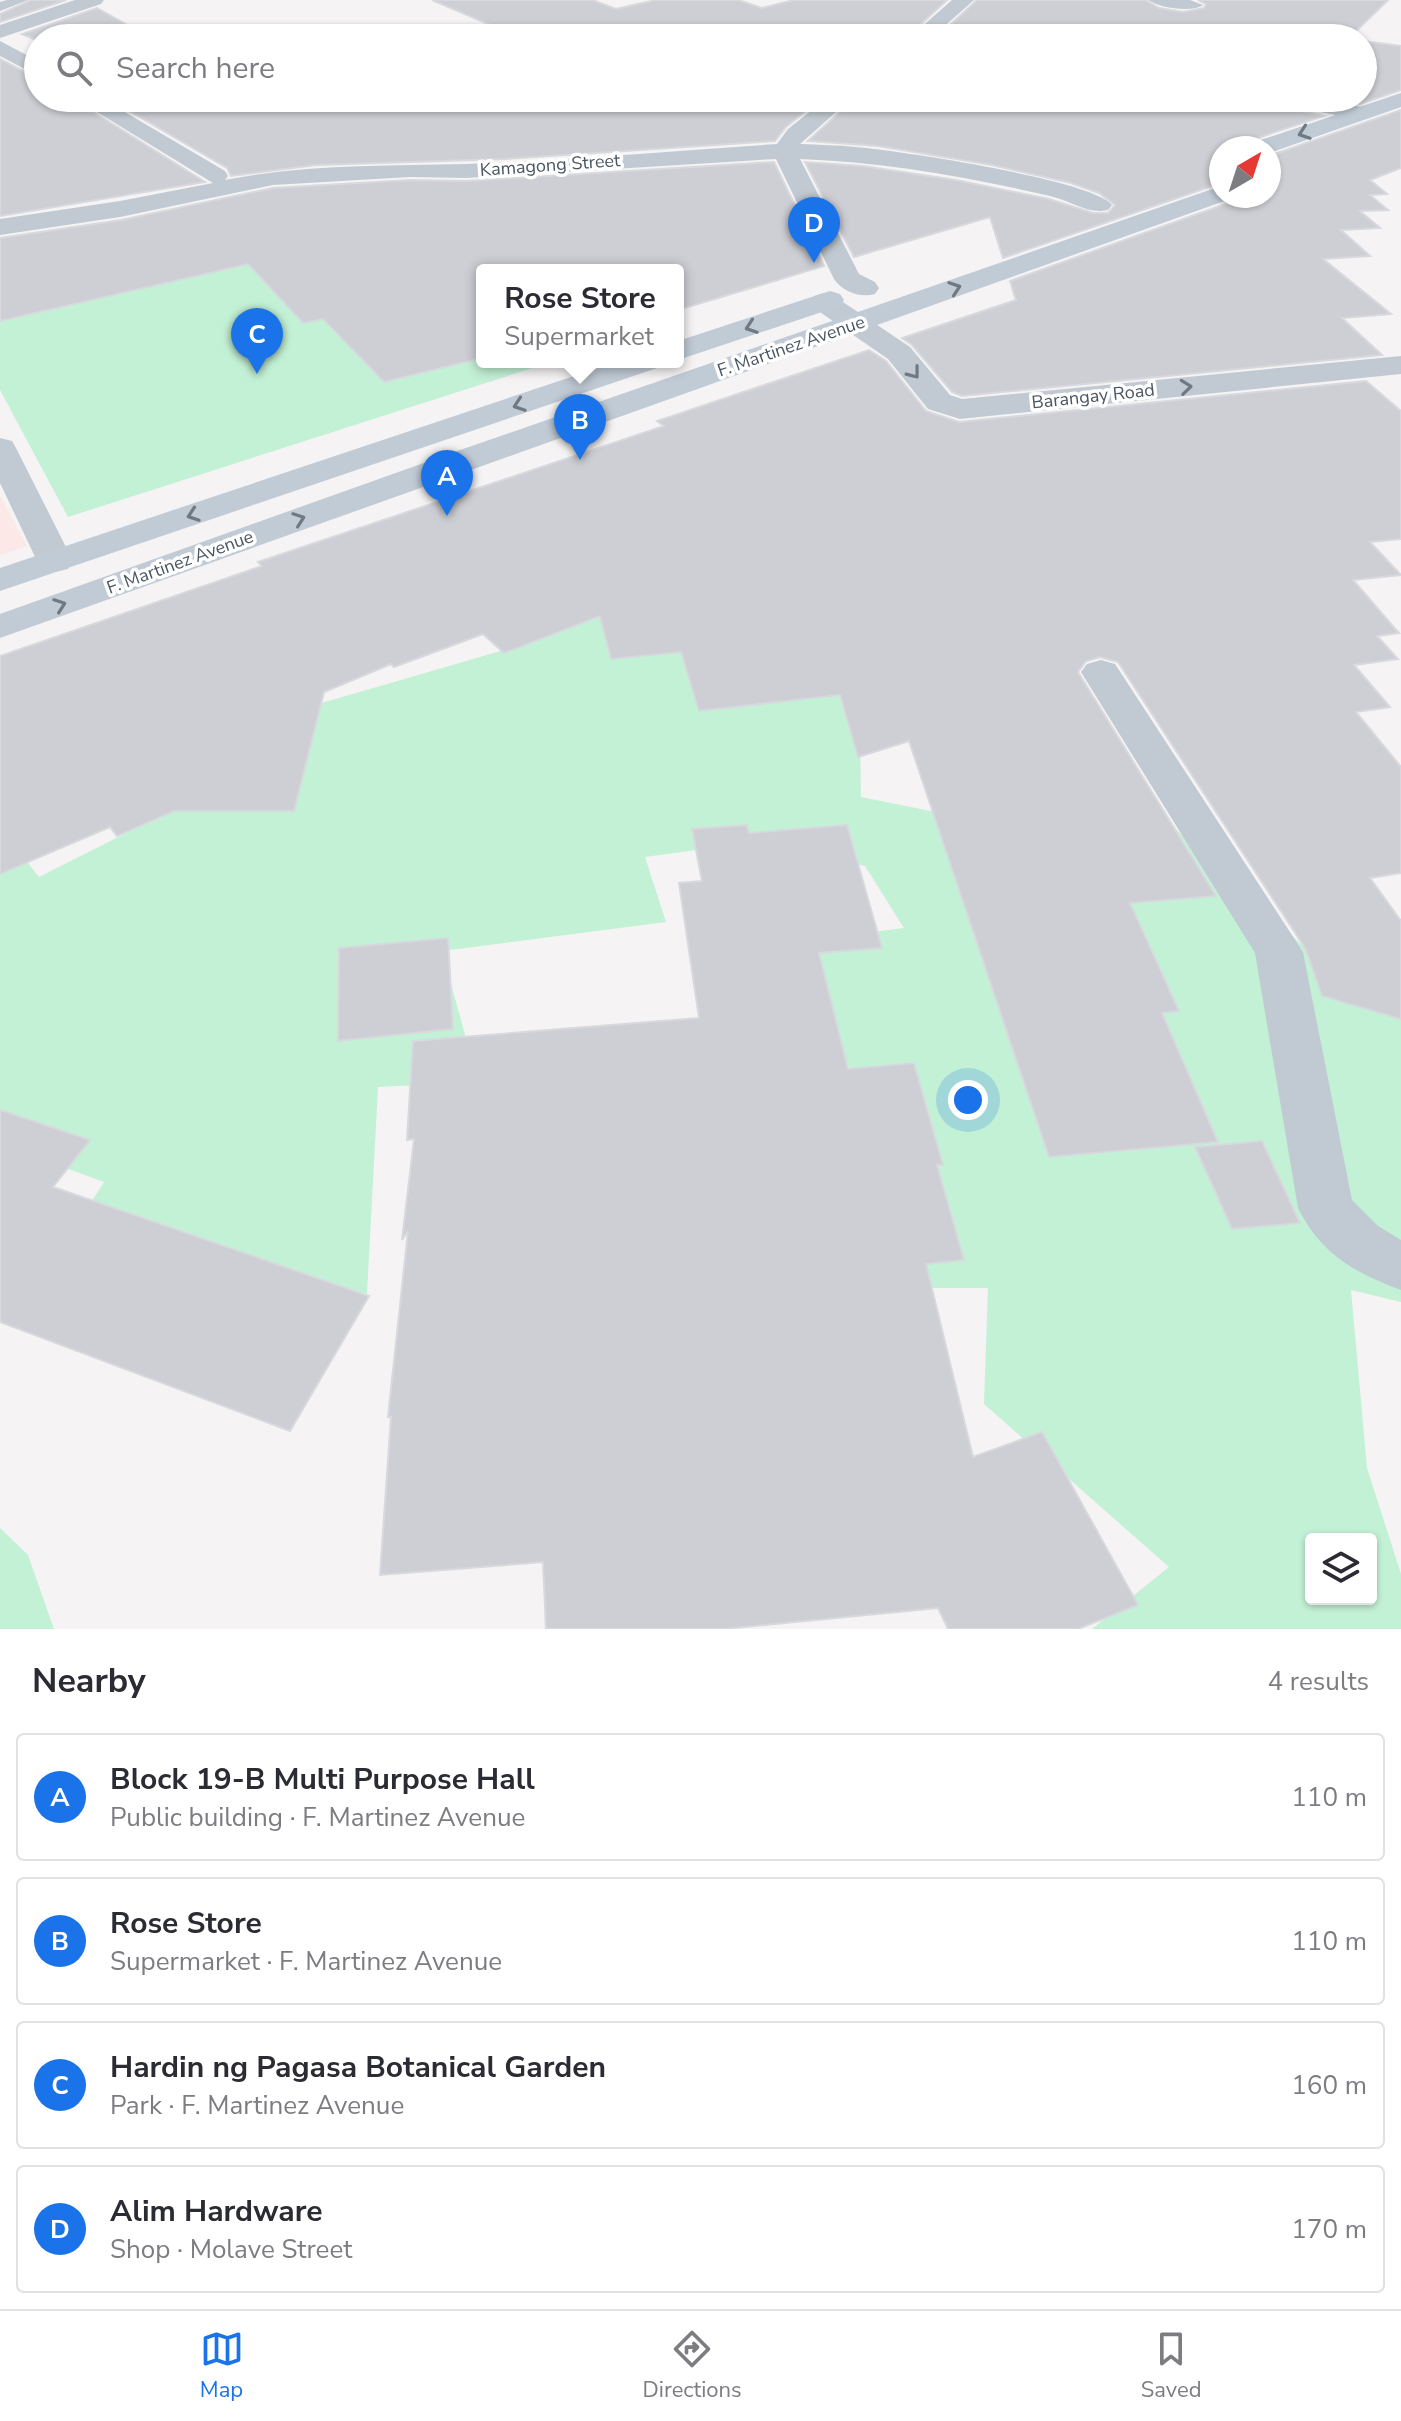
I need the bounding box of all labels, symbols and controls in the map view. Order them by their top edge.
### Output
search box [24,24,1377,112]
icon: search [52,46,96,90]
text: Search here [116,48,275,89]
one-way arrow [1298,123,1312,139]
north arrow [1209,136,1281,208]
street label: Kamagong Street [479,148,622,182]
pin: D [788,197,840,263]
popup [476,264,684,368]
text: Rose Store [504,278,656,319]
one-way arrow [947,282,961,298]
pin: C [231,308,283,374]
street label: F. Martinez Avenue [714,310,868,382]
one-way arrow [745,317,759,333]
text: Supermarket [504,319,654,354]
one-way arrow [905,364,919,379]
street label: Barangay Road [1030,378,1156,414]
one-way arrow [1180,378,1193,395]
pin: B [554,394,606,460]
one-way arrow [513,395,527,411]
pin: A [421,450,473,516]
one-way arrow [187,505,201,521]
one-way arrow [291,512,305,529]
street label: F. Martinez Avenue [103,524,257,600]
one-way arrow [52,598,66,615]
your location [948,1080,988,1120]
map controls [1305,1533,1377,1605]
button: layers [1305,1533,1377,1605]
text: Nearby [32,1658,146,1704]
text: 4 results [1268,1664,1369,1699]
text: Block 19-B Multi Purpose Hall [110,1759,535,1800]
text: A [50,1780,70,1815]
text: 110 m [1291,1780,1367,1815]
text: Public building · F. Martinez Avenue [110,1800,525,1835]
text: Rose Store [110,1903,262,1944]
text: B [51,1924,69,1959]
text: 110 m [1291,1924,1367,1959]
text: Supermarket · F. Martinez Avenue [110,1944,502,1979]
text: Hardin ng Pagasa Botanical Garden [110,2047,606,2088]
text: C [51,2068,69,2103]
text: 160 m [1291,2068,1367,2103]
text: Park · F. Martinez Avenue [110,2088,404,2123]
text: Alim Hardware [110,2191,323,2232]
text: D [50,2212,70,2247]
text: 170 m [1291,2212,1367,2247]
text: Shop · Molave Street [110,2232,352,2267]
tab: Map [200,2327,244,2405]
tab: Directions [643,2327,742,2405]
tab: Saved [1141,2327,1201,2405]

